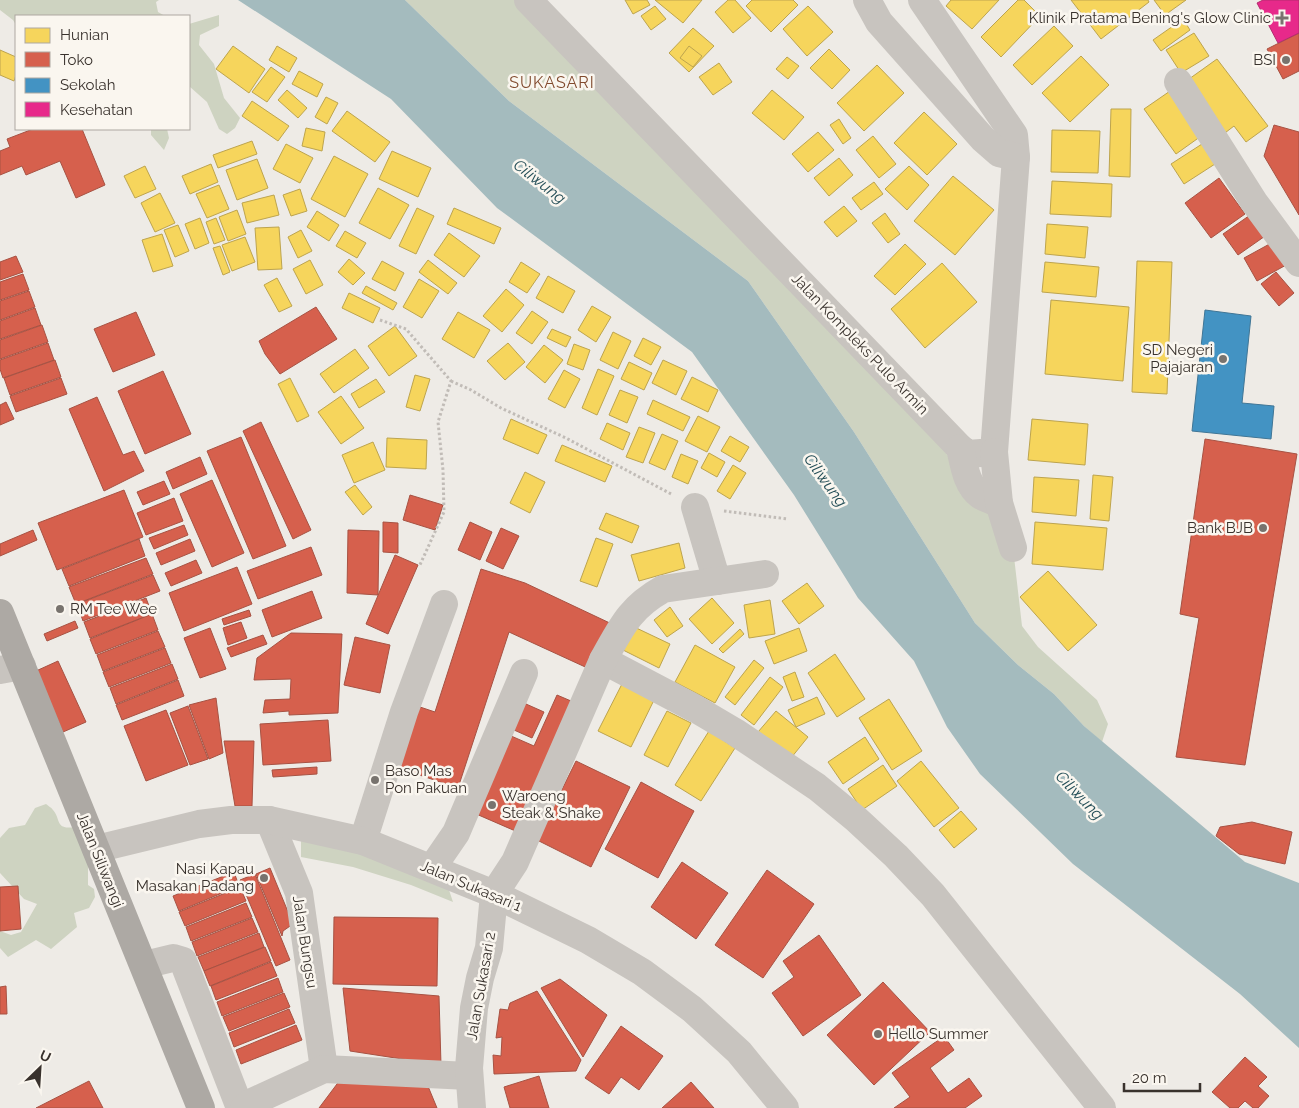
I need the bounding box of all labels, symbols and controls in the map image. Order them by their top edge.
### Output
place label: Klinik Pratama Bening's Glow Clinic [1029,9,1271,27]
marker: Klinik Pratama Bening's Glow Clinic [1275,11,1289,25]
legend [15,15,190,130]
text: Hunian [60,26,109,44]
text: Toko [60,51,93,69]
place label: BSI [1253,51,1276,69]
marker: BSI [1280,54,1292,66]
district label: SUKASARI [509,73,595,92]
text: Sekolah [60,76,115,94]
text: Kesehatan [60,101,133,119]
water label: Ciliwung [510,155,570,208]
street label: Jalan Kompleks Pulo Armin [788,270,932,418]
place label: SD Negeri Pajajaran [1142,341,1213,376]
marker: SD Negeri Pajajaran [1217,353,1229,365]
water label: Ciliwung [800,450,852,511]
place label: Bank BJB [1187,519,1253,537]
marker: Bank BJB [1257,522,1269,534]
place label: RM Tee Wee [70,600,157,618]
marker: RM Tee Wee [54,603,66,615]
place label: Baso Mas Pon Pakuan [385,762,467,797]
water label: Ciliwung [1052,767,1108,824]
marker: Baso Mas Pon Pakuan [369,774,381,786]
place label: Waroeng Steak & Shake [502,787,601,822]
marker: Waroeng Steak & Shake [486,799,498,811]
street label: Jalan Siliwangi [73,810,127,910]
street label: Jalan Sukasari 1 [418,857,525,916]
place label: Nasi Kapau Masakan Padang [136,860,254,895]
marker: Nasi Kapau Masakan Padang [258,872,270,884]
street label: Jalan Bungsu [289,895,321,989]
street label: Jalan Sukasari 2 [463,930,499,1042]
place label: Hello Summer [888,1025,989,1043]
marker: Hello Summer [872,1028,884,1040]
north arrow [15,1043,65,1093]
text: U [37,1047,54,1066]
scale bar [1124,1060,1200,1092]
text: 20 m [1132,1069,1167,1087]

